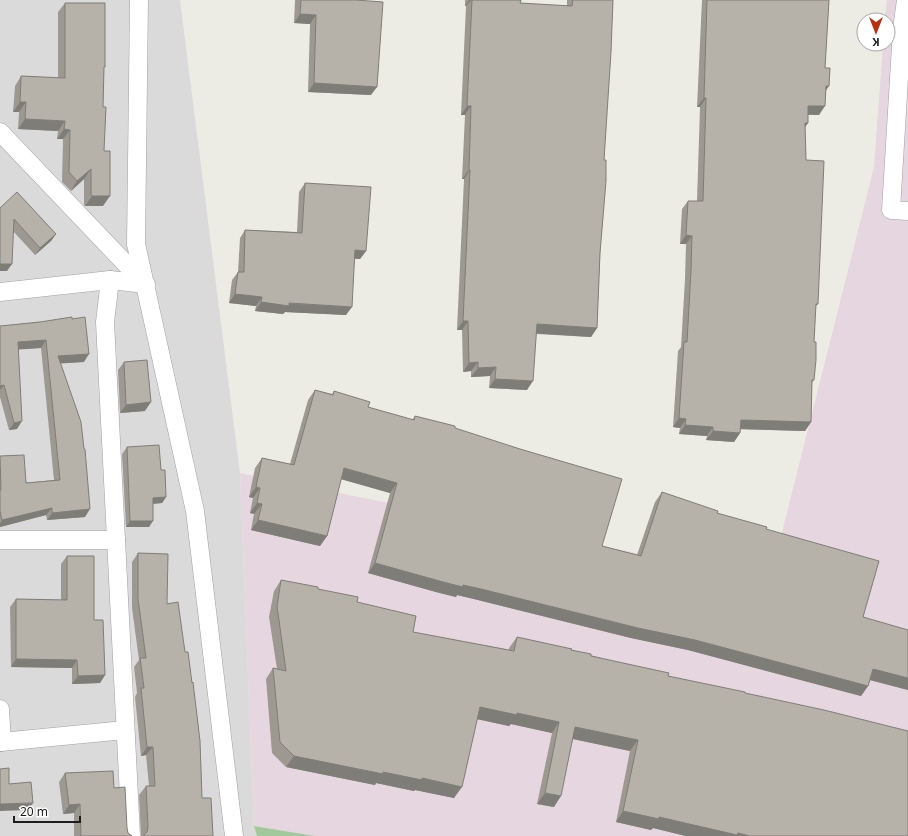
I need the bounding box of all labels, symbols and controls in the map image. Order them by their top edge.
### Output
north arrow [856,12,896,52]
text: K [872,35,880,50]
scale bar [14,798,80,824]
text: 20 m [20,803,48,820]

